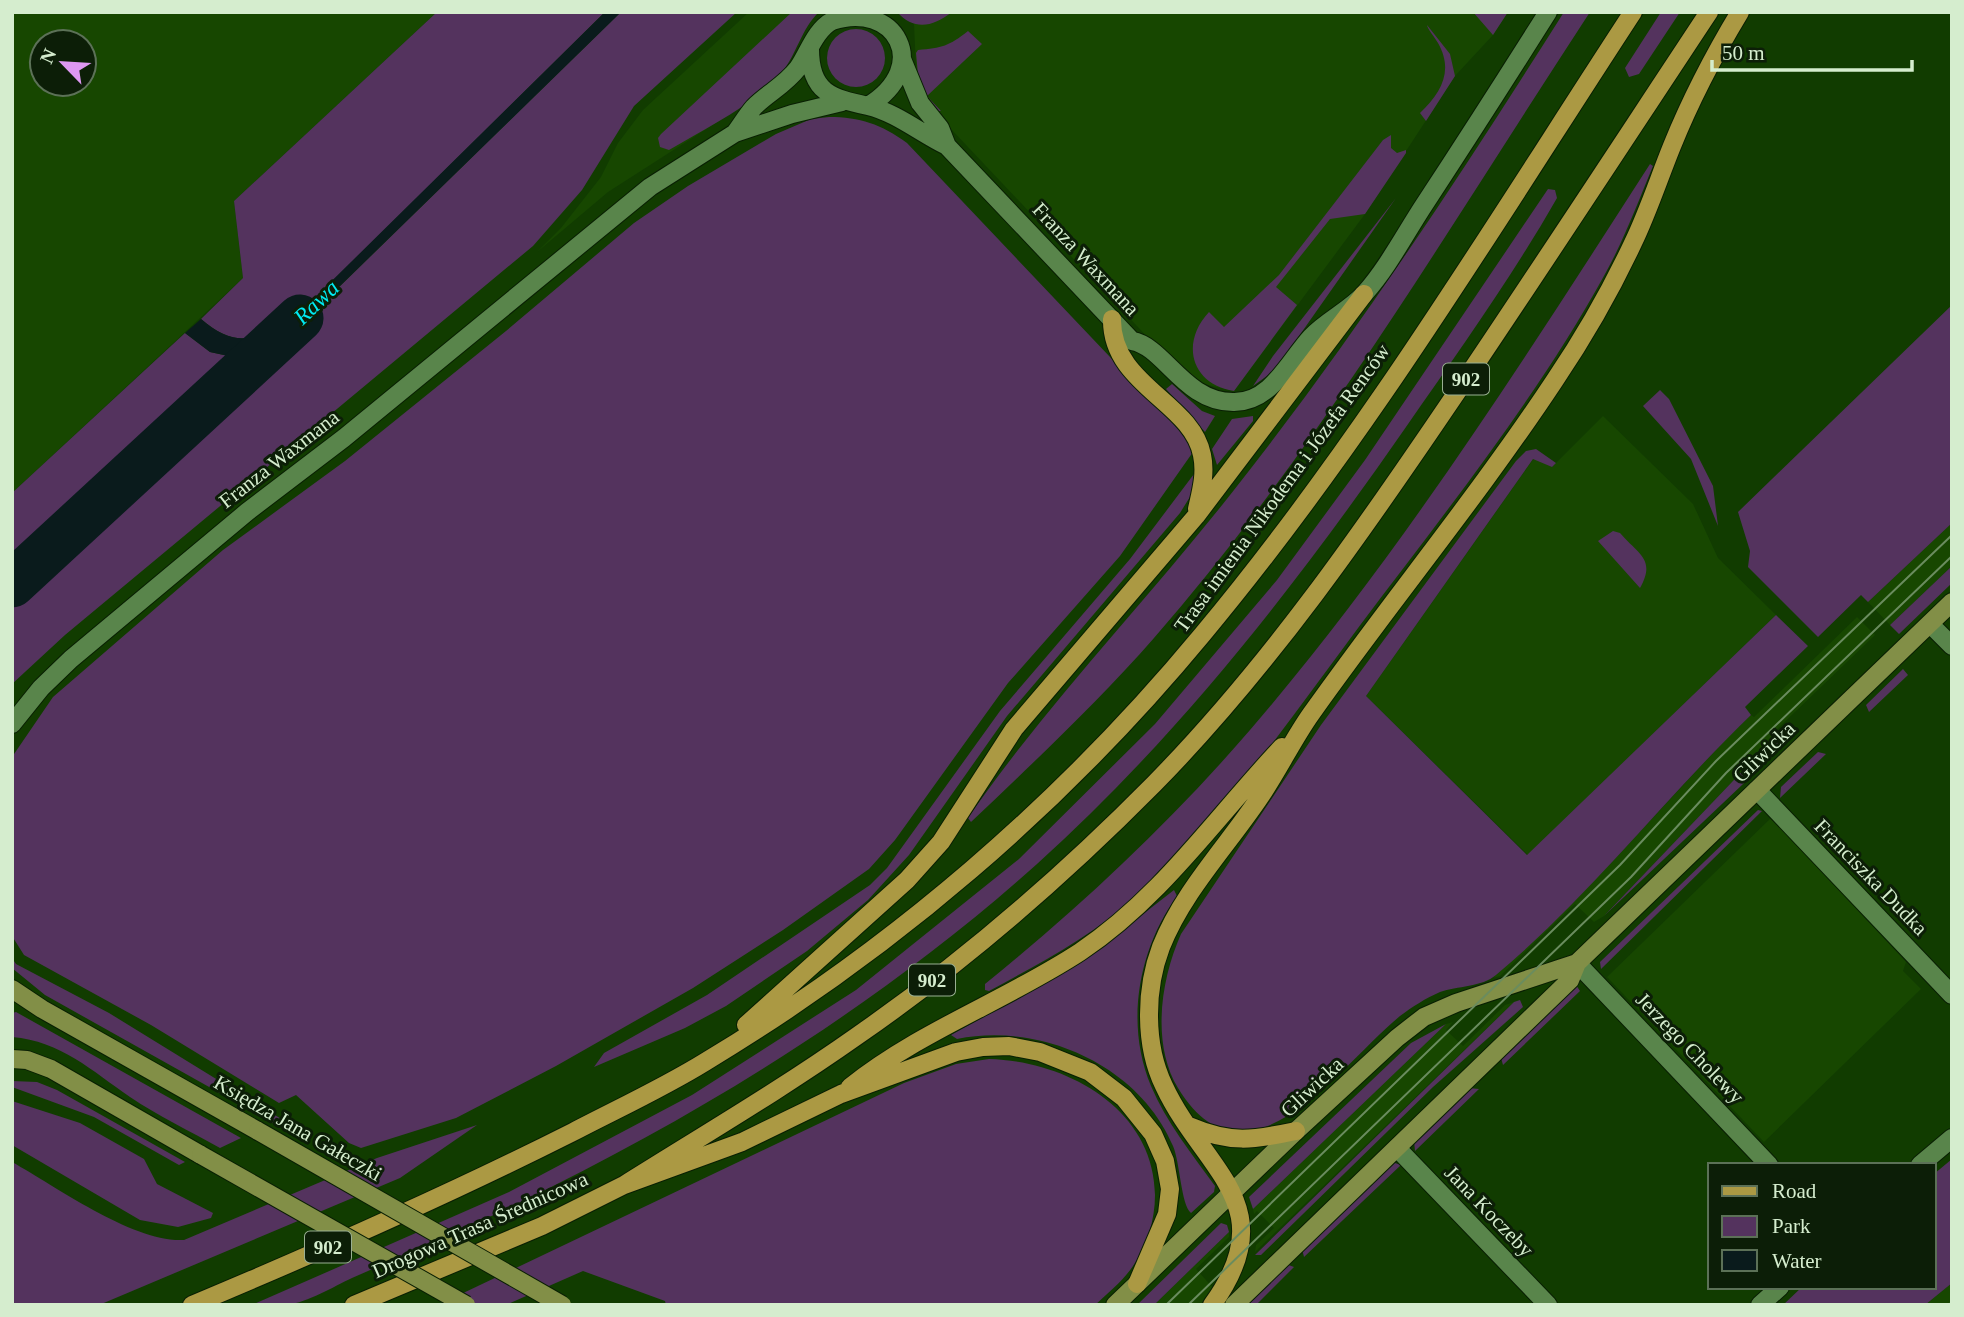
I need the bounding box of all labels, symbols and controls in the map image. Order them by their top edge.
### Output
north arrow [28,28,98,98]
scale bar [1712,28,1912,72]
text: 50 m [1722,41,1765,65]
text: N [36,45,61,67]
street label: Franza Waxmana [1028,198,1145,321]
water label: Rawa [288,275,344,330]
street label: Trasa imienia Nikodema i Józefa Renców [1169,338,1395,637]
road number: 902 [1443,364,1489,394]
street label: Franza Waxmana [214,404,344,513]
street label: Gliwicka [1728,716,1801,787]
street label: Franciszka Dudka [1810,814,1933,941]
road number: 902 [909,964,955,996]
street label: Jerzego Cholewy [1631,987,1749,1109]
street label: Gliwicka [1276,1052,1349,1122]
street label: Księdza Jana Gałeczki [210,1070,386,1186]
street label: Jana Koczeby [1440,1161,1539,1262]
legend [1708,1163,1936,1289]
street label: Drogowa Trasa Średnicowa [369,1166,592,1283]
text: Road [1772,1179,1817,1203]
text: Park [1772,1214,1811,1238]
road number: 902 [305,1232,351,1262]
text: Water [1772,1249,1822,1273]

